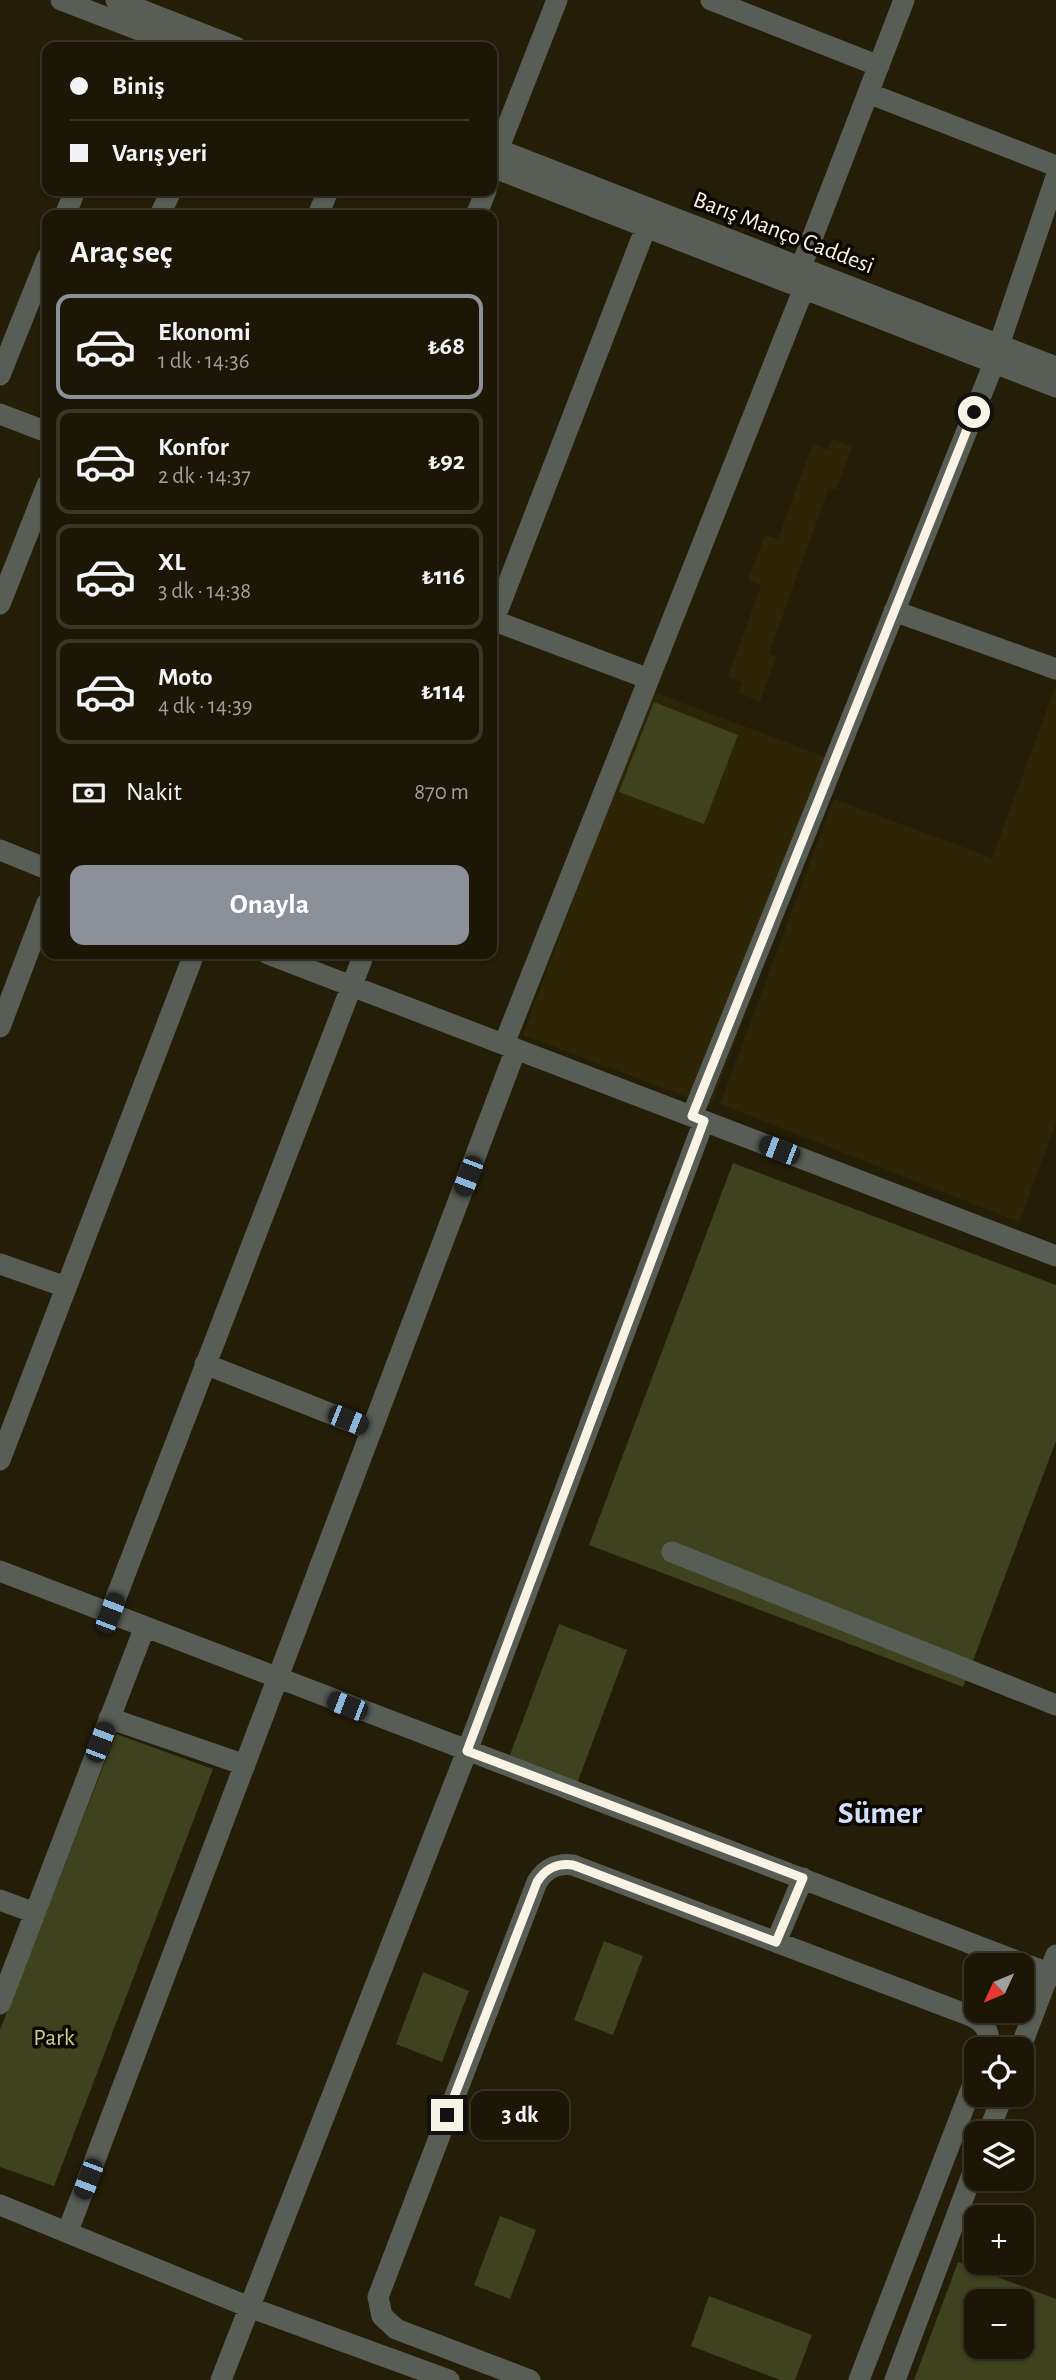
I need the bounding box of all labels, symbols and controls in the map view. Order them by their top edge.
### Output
text: Biniş [112,73,164,99]
text: Varış yeri [112,140,207,166]
street label: Barış Manço Caddesi [690,187,877,278]
text: Araç seç [70,236,172,268]
icon: car [74,315,137,378]
text: Ekonomi [158,319,251,345]
text: ₺68 [427,333,465,359]
text: 1 dk · 14:36 [158,350,250,373]
route start [958,396,990,428]
icon: car [74,430,137,493]
text: Konfor [158,434,229,460]
text: ₺92 [428,448,465,474]
text: 2 dk · 14:37 [158,465,251,488]
icon: car [74,545,137,608]
text: XL [158,549,185,575]
text: ₺116 [421,563,465,589]
text: 3 dk · 14:38 [158,580,251,603]
icon: car [74,660,137,723]
text: Moto [158,664,213,690]
text: ₺114 [421,678,465,704]
text: 4 dk · 14:39 [158,695,253,718]
icon: cash [70,774,108,812]
text: Nakit [126,779,182,805]
text: 870 m [414,781,469,804]
button: Onayla [70,865,469,945]
car [756,1133,803,1167]
car [451,1153,486,1199]
car [325,1402,372,1438]
car [93,1590,128,1636]
car [324,1689,371,1723]
car [83,1719,118,1765]
district label: Sümer [838,1797,922,1829]
north arrow [964,1953,1034,2023]
map controls [964,1953,1034,2359]
park label: Park [33,2026,75,2050]
button: locate [964,2037,1034,2107]
callout: 3 dk [472,2090,570,2140]
route end [431,2099,463,2131]
text: 3 dk [502,2104,538,2127]
button: layers [964,2121,1034,2191]
car [71,2156,106,2202]
button: + [964,2205,1034,2275]
button: − [964,2289,1034,2359]

